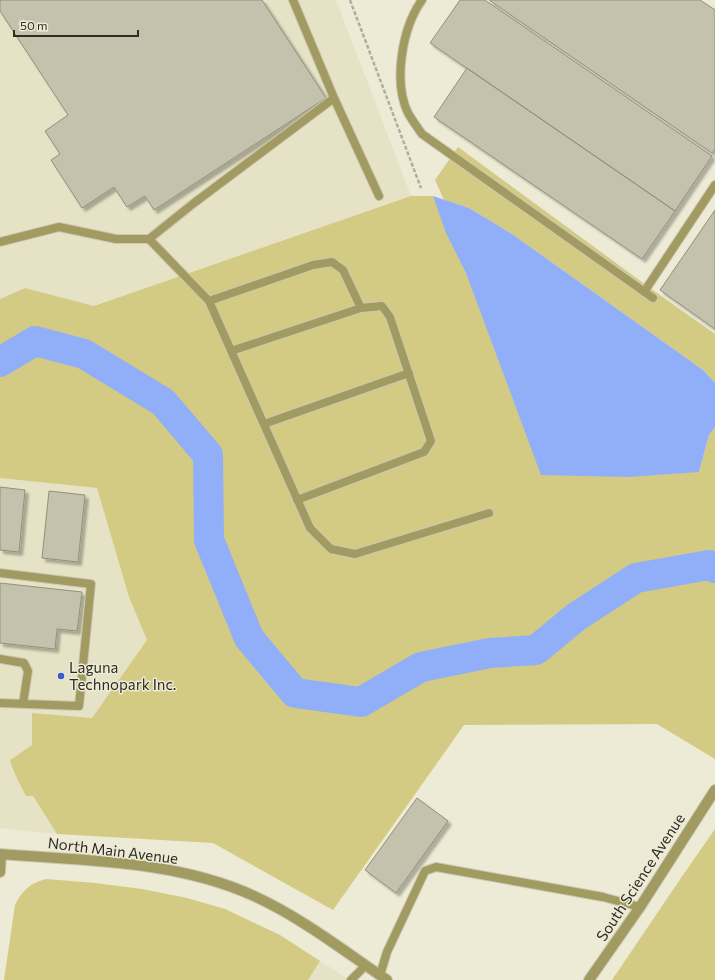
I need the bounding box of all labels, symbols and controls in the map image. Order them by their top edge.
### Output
scale bar [14,12,138,38]
text: 50 m [20,18,48,32]
place label: Laguna Technopark Inc. [69,658,176,693]
marker: Laguna Technopark Inc. [56,671,66,681]
street label: South Science Avenue [592,810,688,944]
street label: North Main Avenue [47,833,179,867]

